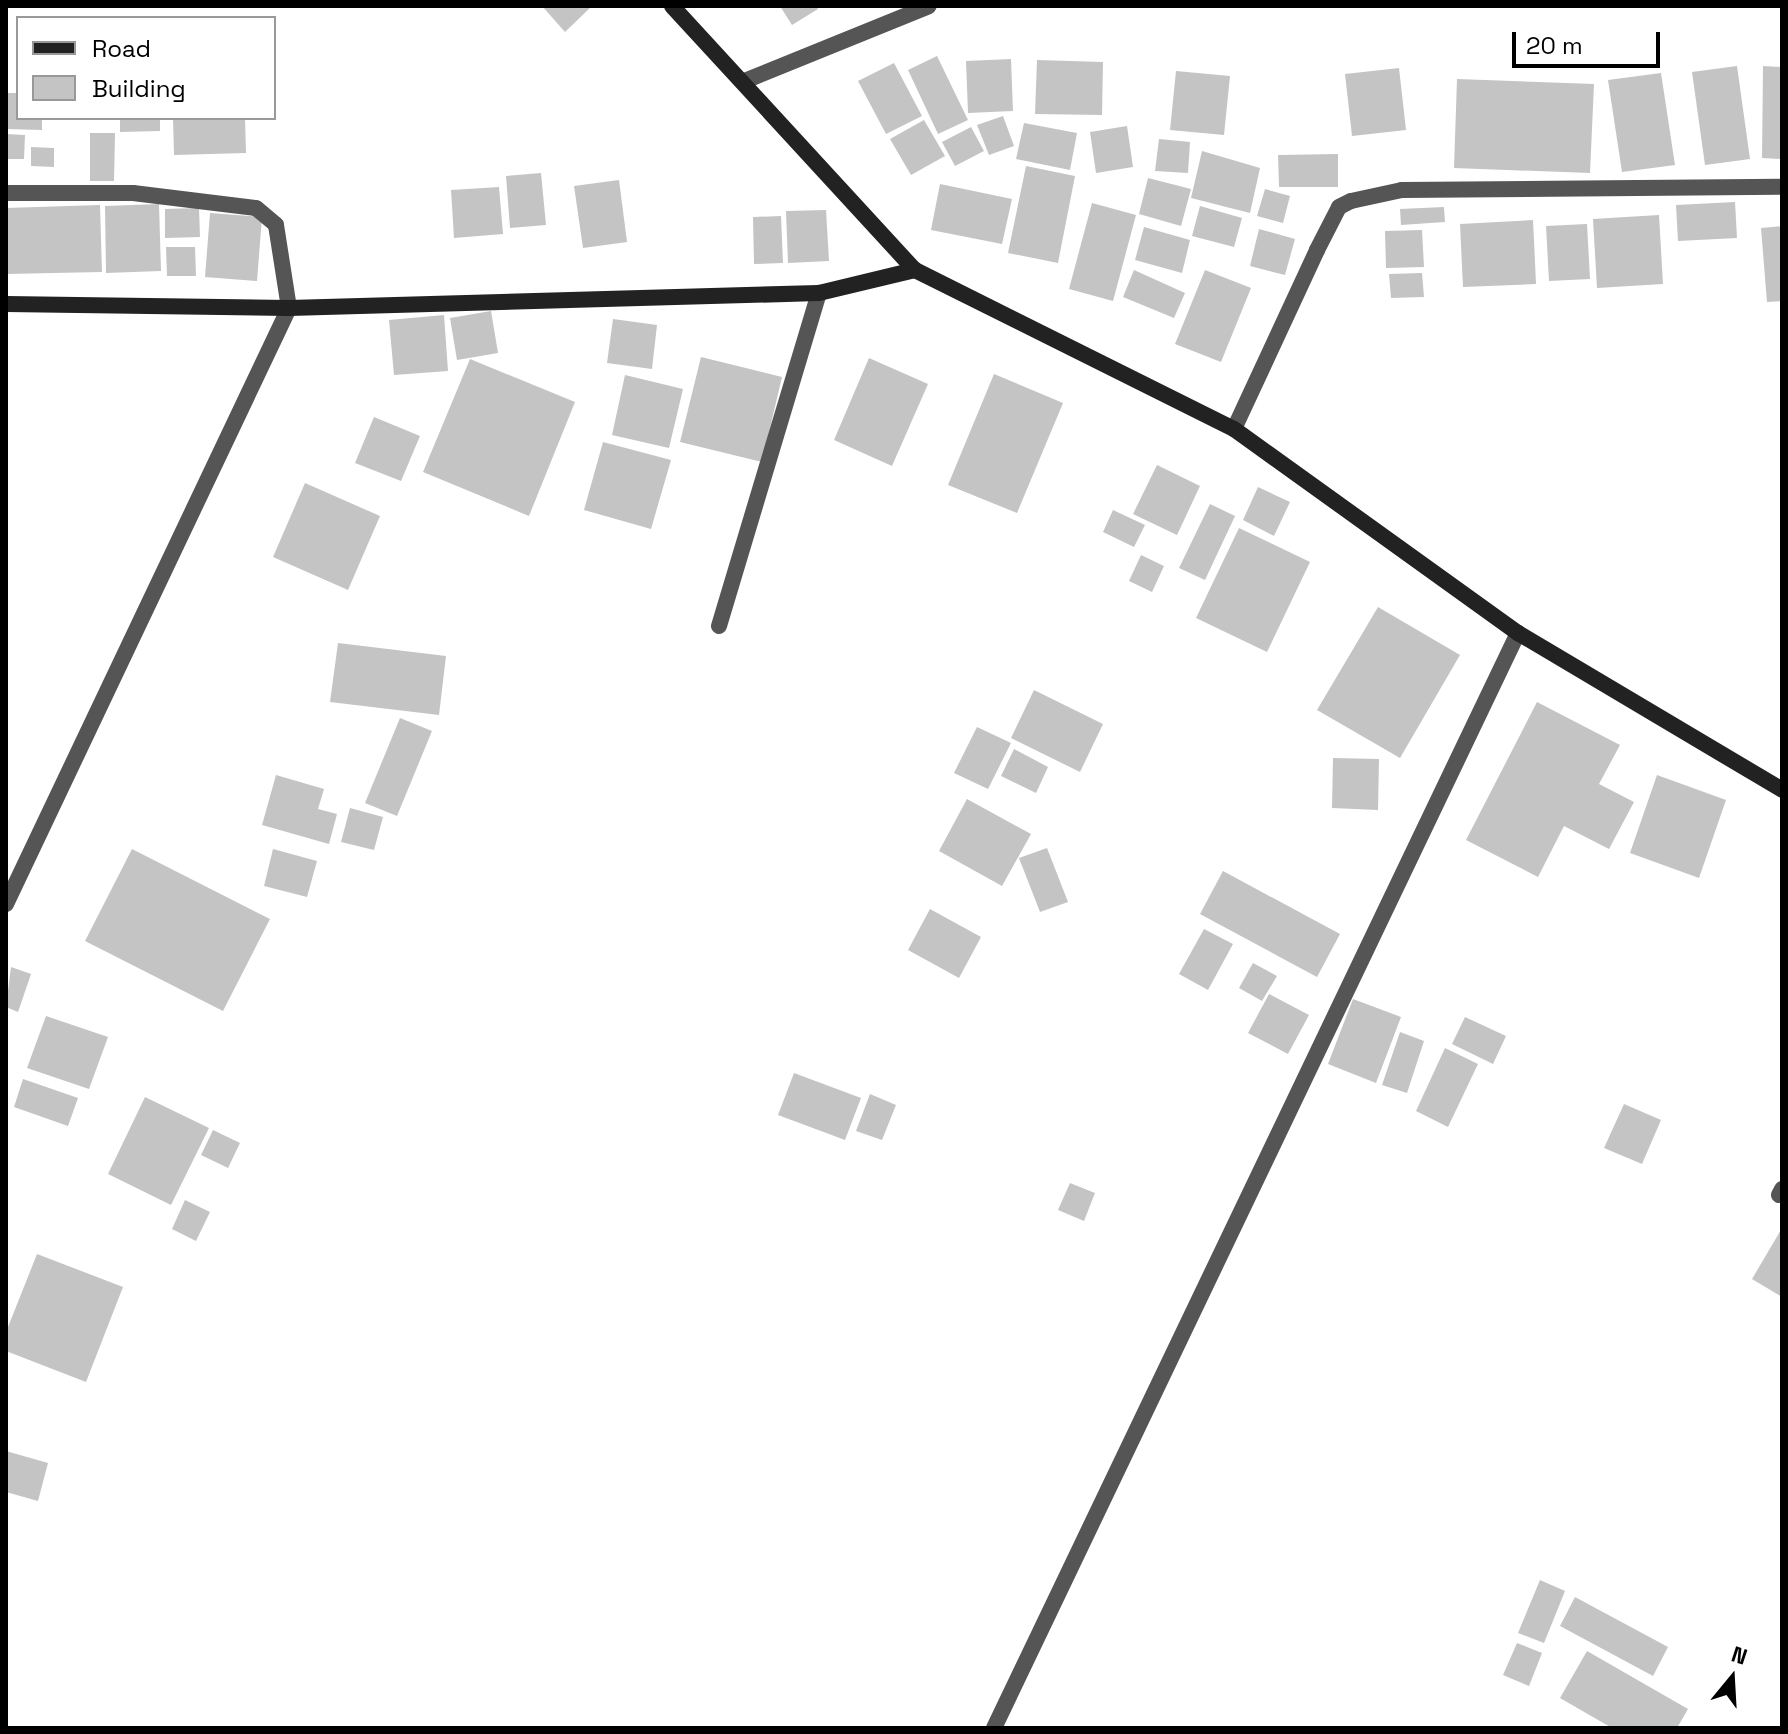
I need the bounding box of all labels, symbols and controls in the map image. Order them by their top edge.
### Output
legend [16,16,276,120]
scale bar [1516,16,1664,66]
text: 20 m [1526,30,1583,61]
text: Road [92,33,151,64]
text: Building [92,73,186,104]
north arrow [1692,1638,1772,1718]
text: N [1728,1640,1751,1671]

